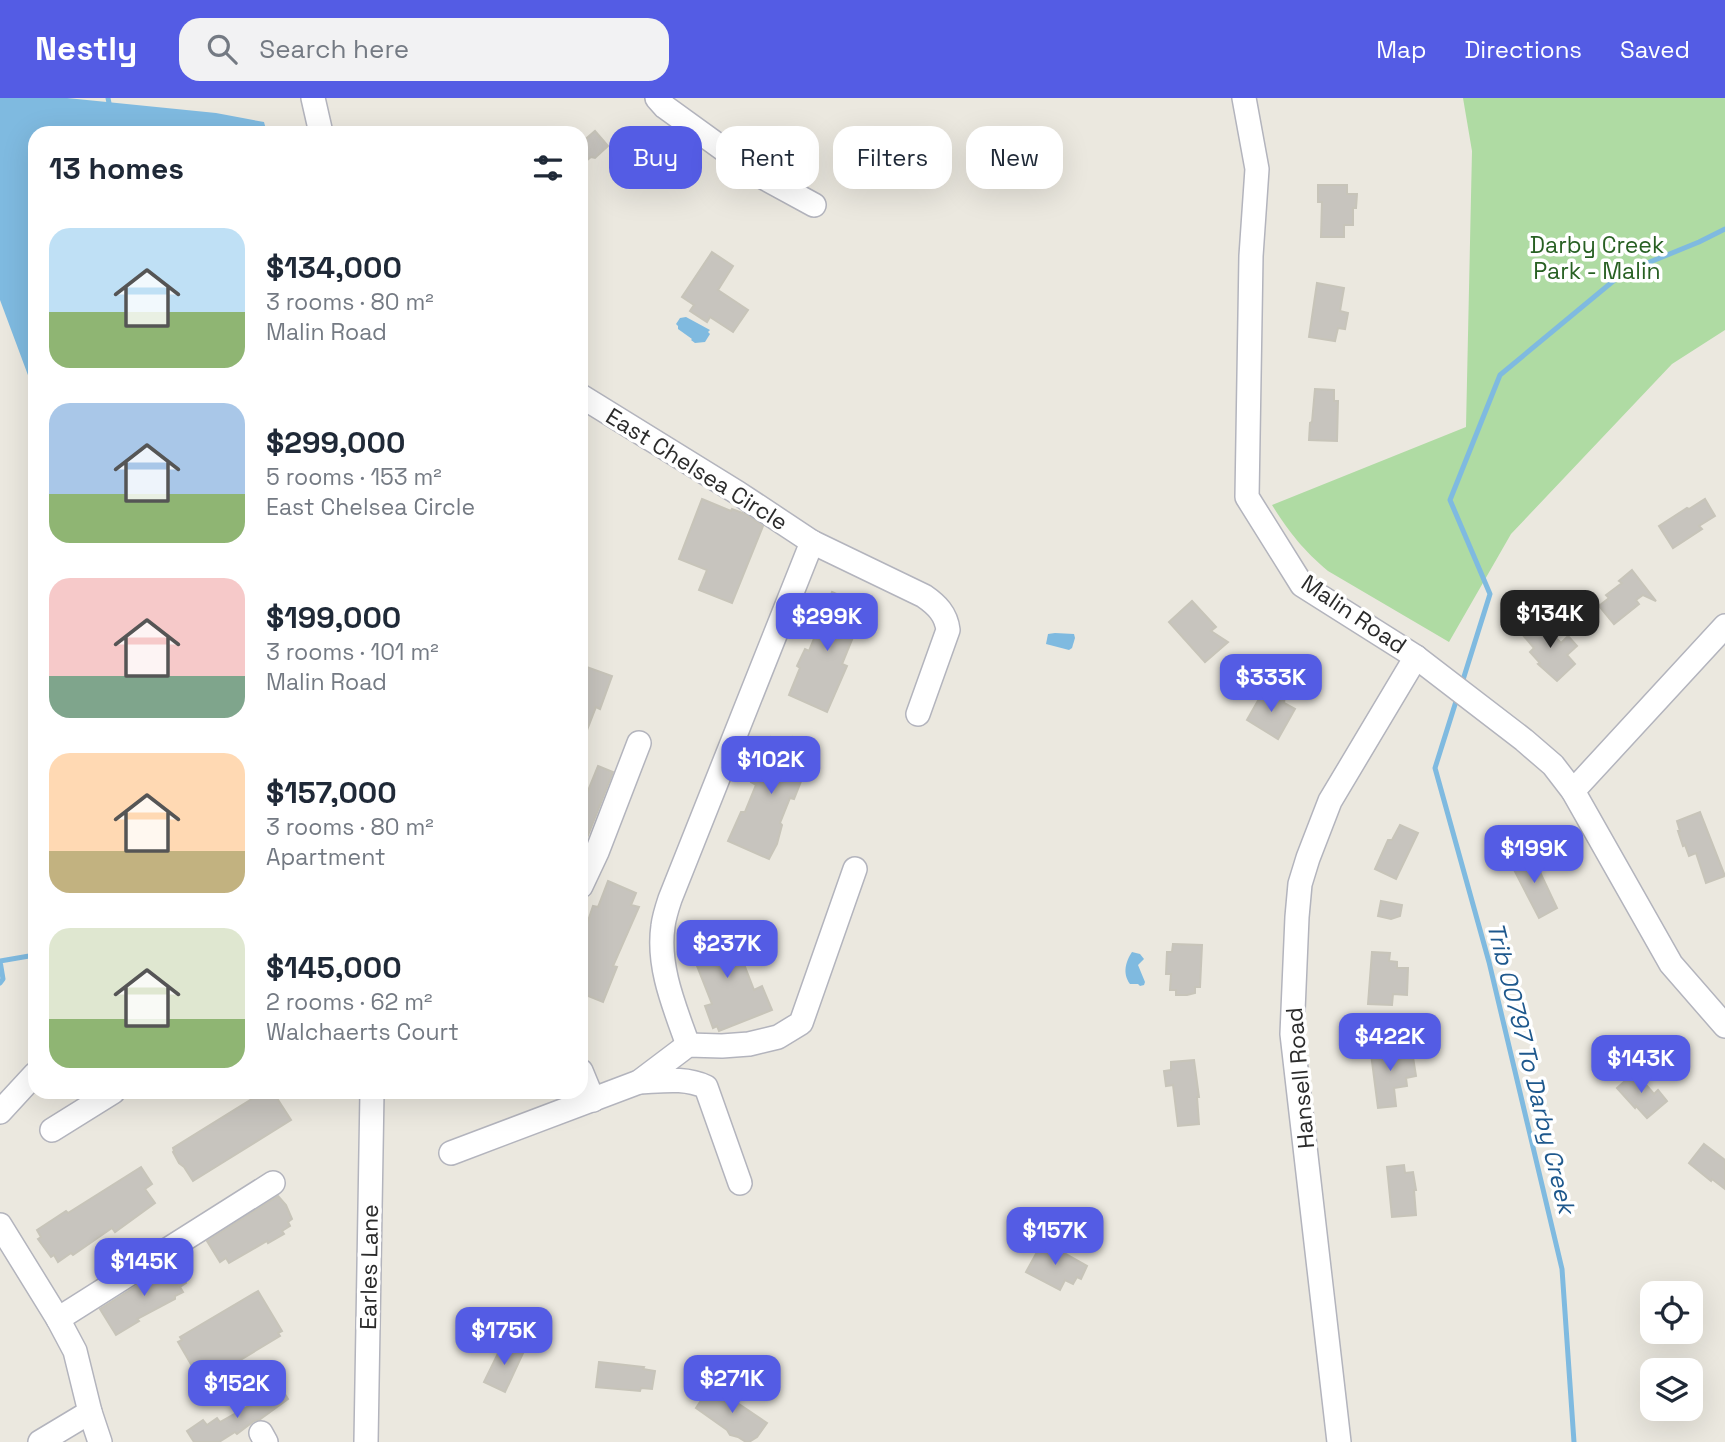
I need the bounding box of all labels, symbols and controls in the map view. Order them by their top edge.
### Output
search box [179,18,669,81]
text: Nestly [35,28,137,70]
icon: search [203,30,241,68]
text: Search here [259,32,409,66]
text: Map [1376,34,1426,65]
text: Directions [1464,34,1582,65]
text: Saved [1620,34,1690,65]
chip: Buy [609,126,702,189]
chip: Rent [716,126,819,189]
chip: Filters [833,126,952,189]
chip: New [966,126,1063,189]
text: 13 homes [49,149,184,188]
icon: filters [529,149,567,187]
park label: Darby Creek Park - Malin [1530,230,1664,286]
text: $134,000 [266,248,402,287]
icon: home [105,256,189,340]
text: 3 rooms · 80 m² [266,287,434,317]
text: Malin Road [266,317,387,347]
street label: East Chelsea Circle [600,401,794,537]
text: $299,000 [266,423,405,462]
icon: home [105,431,189,515]
text: 5 rooms · 153 m² [266,462,442,492]
text: East Chelsea Circle [266,492,475,522]
street label: Malin Road [1296,568,1412,660]
pin: $134K [1501,590,1599,650]
pin: $299K [778,594,876,653]
text: $199,000 [266,598,401,637]
text: $134K [1516,598,1584,628]
text: $299K [792,601,862,631]
icon: home [105,606,189,690]
text: 3 rooms · 101 m² [266,637,439,667]
pin: $333K [1222,654,1320,714]
text: $333K [1236,662,1306,692]
text: Malin Road [266,667,387,697]
pin: $102K [722,736,820,796]
text: $102K [737,744,805,774]
text: $157,000 [266,773,397,812]
icon: home [105,781,189,865]
text: 3 rooms · 80 m² [266,812,434,842]
pin: $199K [1485,826,1583,885]
text: $199K [1500,833,1568,863]
text: Apartment [266,842,386,872]
water label: Trib 00797 To Darby Creek [1480,919,1583,1220]
pin: $237K [678,920,776,980]
text: $237K [693,928,761,958]
text: $145,000 [266,948,402,987]
icon: home [105,956,189,1040]
text: 2 rooms · 62 m² [266,987,432,1017]
street label: Hansell Road [1279,1006,1321,1150]
pin: $422K [1341,1014,1439,1073]
text: Walchaerts Court [266,1017,459,1047]
text: $422K [1355,1021,1425,1051]
pin: $143K [1592,1035,1690,1095]
text: $143K [1607,1043,1675,1073]
street label: Earles Lane [353,1204,385,1330]
pin: $157K [1006,1208,1104,1267]
text: $157K [1023,1215,1088,1245]
pin: $145K [95,1238,193,1298]
text: $145K [110,1246,178,1276]
map controls [1640,1281,1703,1421]
button: locate [1640,1281,1703,1344]
pin: $175K [455,1308,553,1367]
text: $175K [471,1315,537,1345]
pin: $271K [683,1356,781,1415]
button: layers [1640,1358,1703,1421]
pin: $152K [188,1360,286,1420]
text: $271K [700,1363,764,1393]
text: $152K [204,1368,270,1398]

